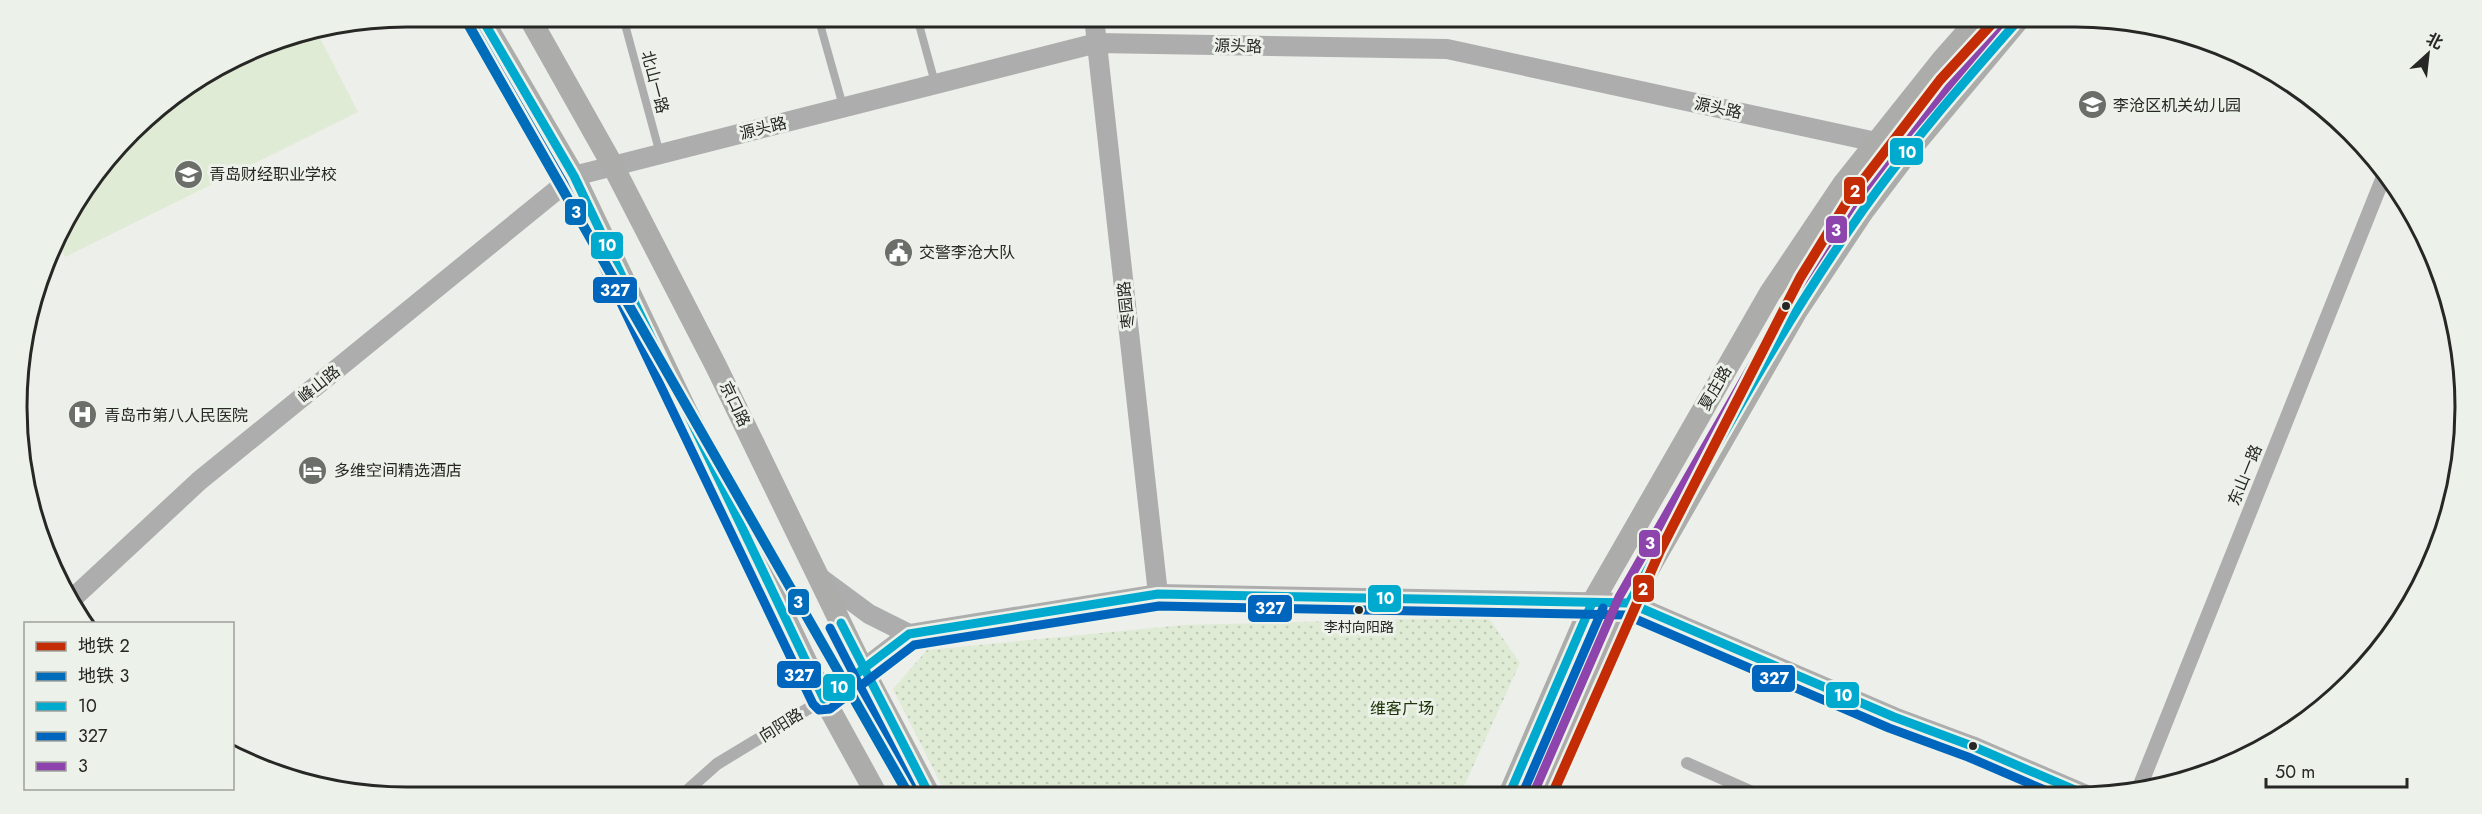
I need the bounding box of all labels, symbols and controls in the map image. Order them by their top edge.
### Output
north arrow [2398,24,2458,84]
text: 北 [2422,27,2447,55]
street label: 源头路 [1214,34,1262,58]
street label: 北山一路 [636,48,674,116]
school or university icon: 李沧区机关幼儿园 [2076,89,2108,121]
street label: 源头路 [1692,92,1744,124]
place label: 李沧区机关幼儿园 [2113,94,2241,117]
street label: 源头路 [737,111,789,145]
line badge: 10 [1889,137,1924,166]
text: 10 [1898,141,1916,164]
school or university icon: 青岛财经职业学校 [172,158,204,190]
place label: 青岛财经职业学校 [209,163,337,186]
line badge: 2 [1843,176,1866,205]
text: 2 [1850,180,1860,203]
line badge: 3 [564,198,587,226]
text: 3 [571,201,581,224]
line badge: 3 [1825,215,1848,244]
text: 3 [1831,219,1841,242]
line badge: 10 [590,231,624,260]
text: 10 [598,234,616,257]
public building icon: 交警李沧大队 [882,236,914,268]
place label: 交警李沧大队 [919,241,1015,264]
line badge: 327 [592,276,638,304]
text: 327 [600,279,630,302]
street label: 枣园路 [1112,280,1140,330]
unlabelled marker [1780,300,1792,312]
street label: 峰山路 [293,360,345,408]
street label: 夏庄路 [1693,361,1737,415]
street label: 京口路 [714,377,756,431]
hospital icon: 青岛市第八人民医院 [67,399,99,431]
place label: 青岛市第八人民医院 [104,404,248,427]
street label: 东山一路 [2222,441,2268,509]
hotel icon: 多维空间精选酒店 [297,454,329,486]
place label: 多维空间精选酒店 [334,459,462,482]
line badge: 3 [1638,529,1661,558]
text: 3 [1645,532,1655,555]
line badge: 2 [1632,574,1655,603]
text: 2 [1638,578,1648,601]
line badge: 10 [1367,584,1402,613]
text: 10 [1376,587,1394,610]
line badge: 3 [787,588,810,616]
text: 3 [793,591,803,614]
line badge: 327 [1247,594,1293,623]
text: 327 [1255,597,1285,620]
marker: 李村向阳路 [1353,604,1365,616]
place label: 李村向阳路 [1324,617,1394,637]
legend [24,622,234,790]
text: 地铁 2 [78,633,130,659]
line badge: 327 [776,660,822,689]
text: 地铁 3 [78,663,129,689]
text: 327 [784,664,814,687]
line badge: 327 [1751,664,1796,693]
text: 327 [1759,667,1789,690]
line badge: 10 [822,673,856,702]
text: 10 [830,676,848,699]
line badge: 10 [1825,681,1860,709]
text: 10 [1834,684,1852,707]
text: 10 [78,693,97,719]
park label: 维客广场 [1370,697,1434,720]
street label: 向阳路 [755,703,807,747]
text: 327 [78,723,108,749]
unlabelled marker [1967,740,1979,752]
scale bar [2266,751,2407,789]
text: 3 [78,753,88,779]
text: 50 m [2275,759,2315,785]

